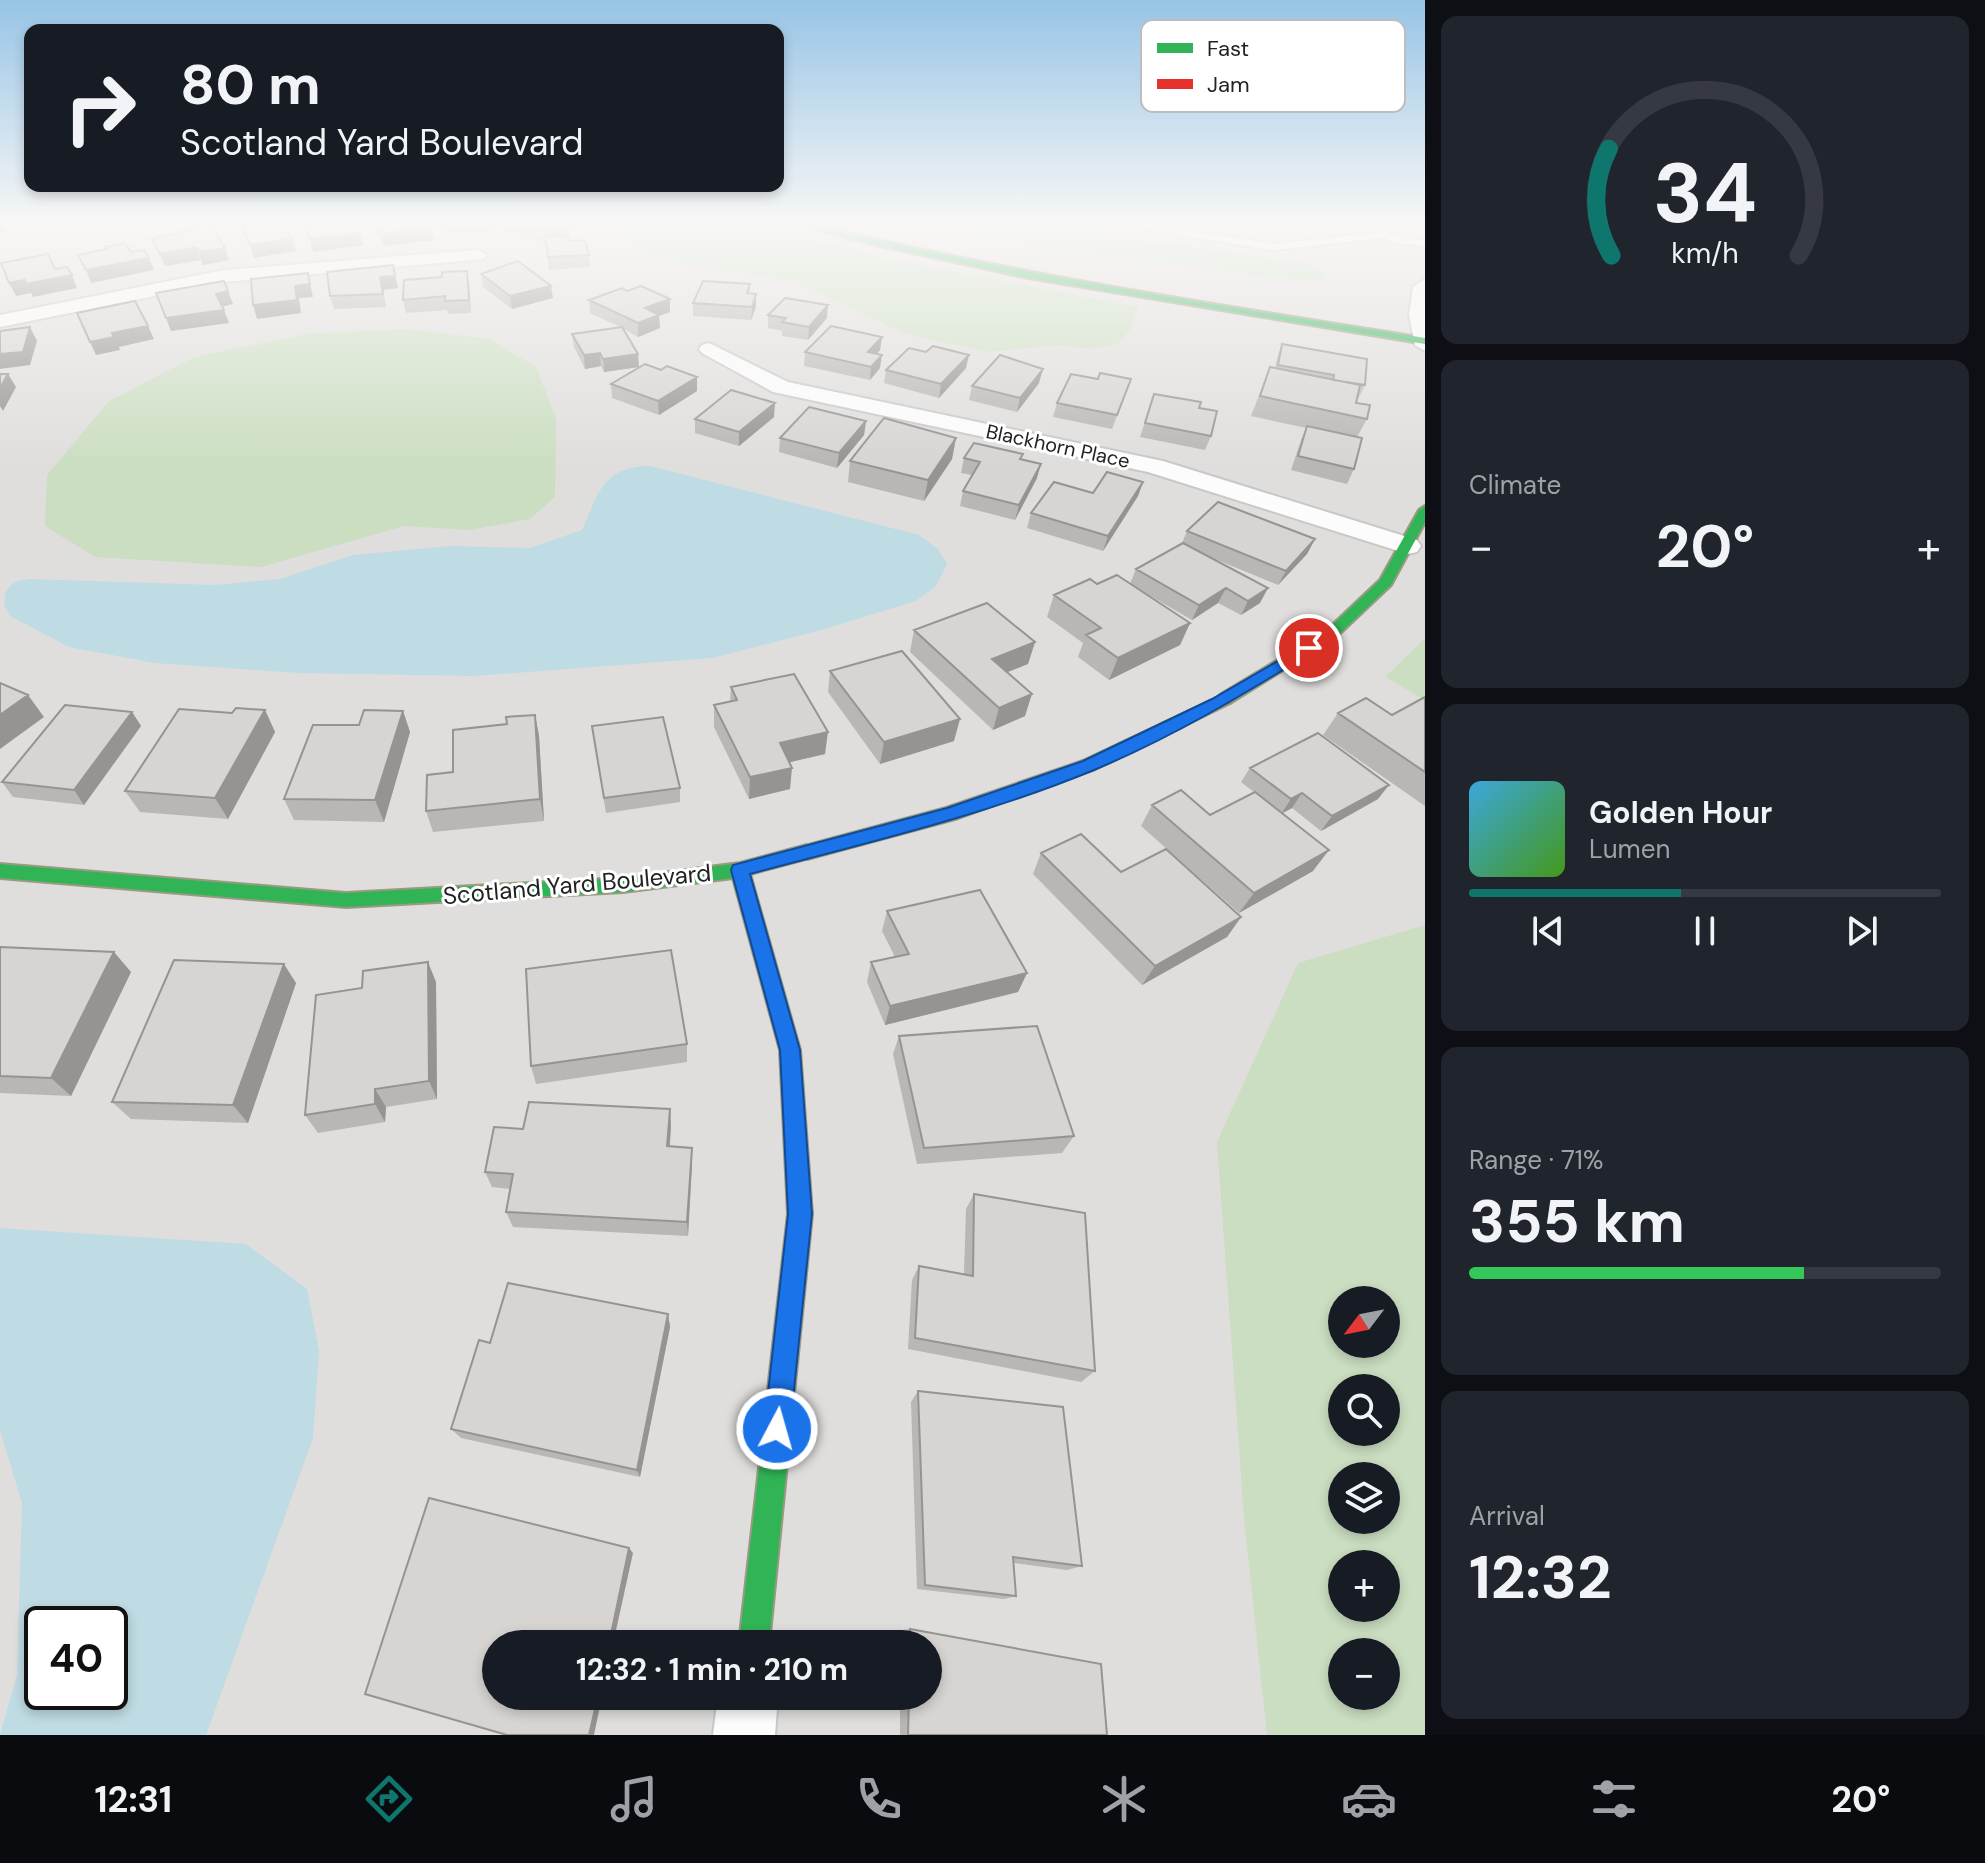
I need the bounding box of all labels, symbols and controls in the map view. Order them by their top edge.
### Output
legend [1141,20,1405,112]
text: Fast [1207,34,1249,63]
text: 80 m [180,48,321,121]
icon: right [48,56,152,160]
text: Jam [1207,70,1250,99]
text: Scotland Yard Boulevard [180,119,584,166]
text: 34 [1653,138,1757,247]
text: km/h [1671,235,1739,272]
street label: Blackhorn Place [984,418,1132,474]
text: Climate [1469,468,1561,502]
text: 20° [1656,507,1754,586]
text: − [1469,518,1493,576]
text: + [1917,518,1941,576]
pin [1275,614,1343,682]
icon: arrive [1287,626,1331,670]
text: Golden Hour [1589,793,1772,832]
text: Lumen [1589,832,1670,866]
street label: Scotland Yard Boulevard [442,857,712,911]
icon: previous [1526,909,1570,953]
icon: pause [1683,909,1727,953]
icon: next [1840,909,1884,953]
text: Range · 71% [1469,1143,1603,1177]
text: 355 km [1469,1182,1685,1261]
north arrow [1328,1286,1400,1358]
map controls [1328,1286,1400,1710]
button: search [1328,1374,1400,1446]
position arrow [735,1387,819,1471]
button: layers [1328,1462,1400,1534]
text: Arrival [1469,1499,1545,1533]
text: 12:32 [1469,1538,1612,1617]
button: + [1328,1550,1400,1622]
speed limit sign: 40 [24,1606,128,1710]
button: − [1328,1638,1400,1710]
text: 12:32 · 1 min · 210 m [576,1650,848,1689]
icon: directions [361,1771,417,1827]
icon: music [606,1771,662,1827]
icon: phone [851,1771,907,1827]
icon: climate [1096,1771,1152,1827]
icon: car [1341,1771,1397,1827]
icon: filters [1586,1771,1642,1827]
text: 12:31 [95,1776,172,1823]
text: 20° [1831,1776,1890,1823]

